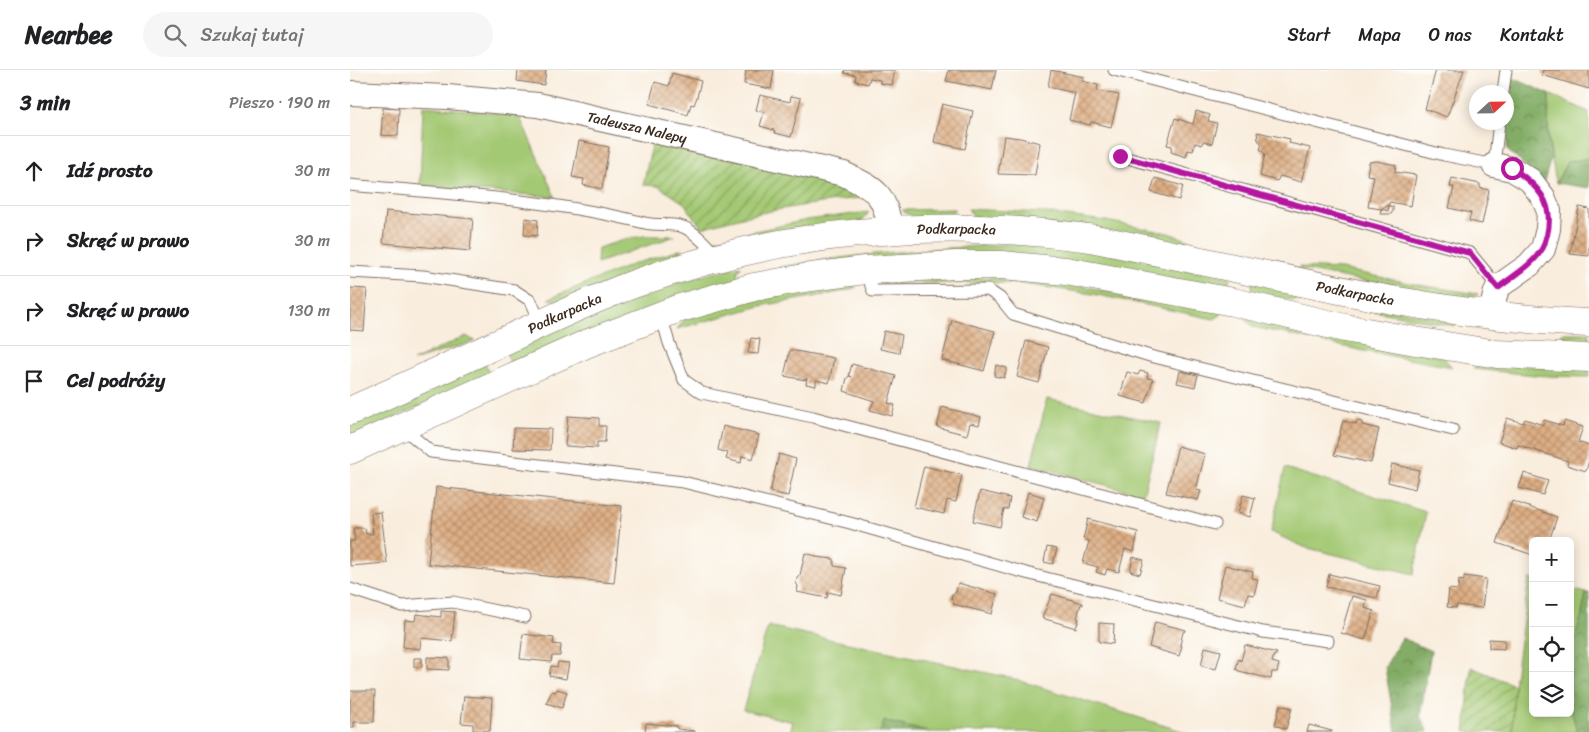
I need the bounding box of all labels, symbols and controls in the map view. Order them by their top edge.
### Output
search box [143,12,493,57]
text: Nearbee [25,14,113,56]
text: Szukaj tutaj [201,18,304,51]
text: Start [1287,19,1330,51]
text: Mapa [1358,19,1401,51]
text: O nas [1429,19,1472,51]
text: Kontakt [1500,19,1564,51]
icon: search [161,21,189,49]
text: 3 min [20,84,70,122]
north arrow [1469,85,1514,130]
text: Pieszo · 190 m [229,88,330,117]
street label: Tadeusza Nalepy [585,104,690,151]
route end [1109,145,1132,168]
text: Idź prosto [67,154,153,187]
text: 30 m [295,156,330,185]
icon: ahead [20,157,48,185]
route start [1501,157,1524,180]
street label: Podkarpacka [916,216,996,242]
text: Skręć w prawo [67,224,189,257]
text: 30 m [295,226,330,255]
icon: right [20,227,48,255]
street label: Podkarpacka [1314,273,1396,313]
street label: Podkarpacka [523,286,606,341]
text: Skręć w prawo [67,294,189,327]
text: 130 m [288,296,330,325]
icon: right [20,297,48,325]
text: Cel podróży [67,364,165,397]
icon: arrive [20,367,48,395]
map controls [1529,537,1574,717]
button: + [1529,537,1574,582]
button: − [1529,582,1574,627]
button: locate [1529,627,1574,672]
button: layers [1529,672,1574,717]

